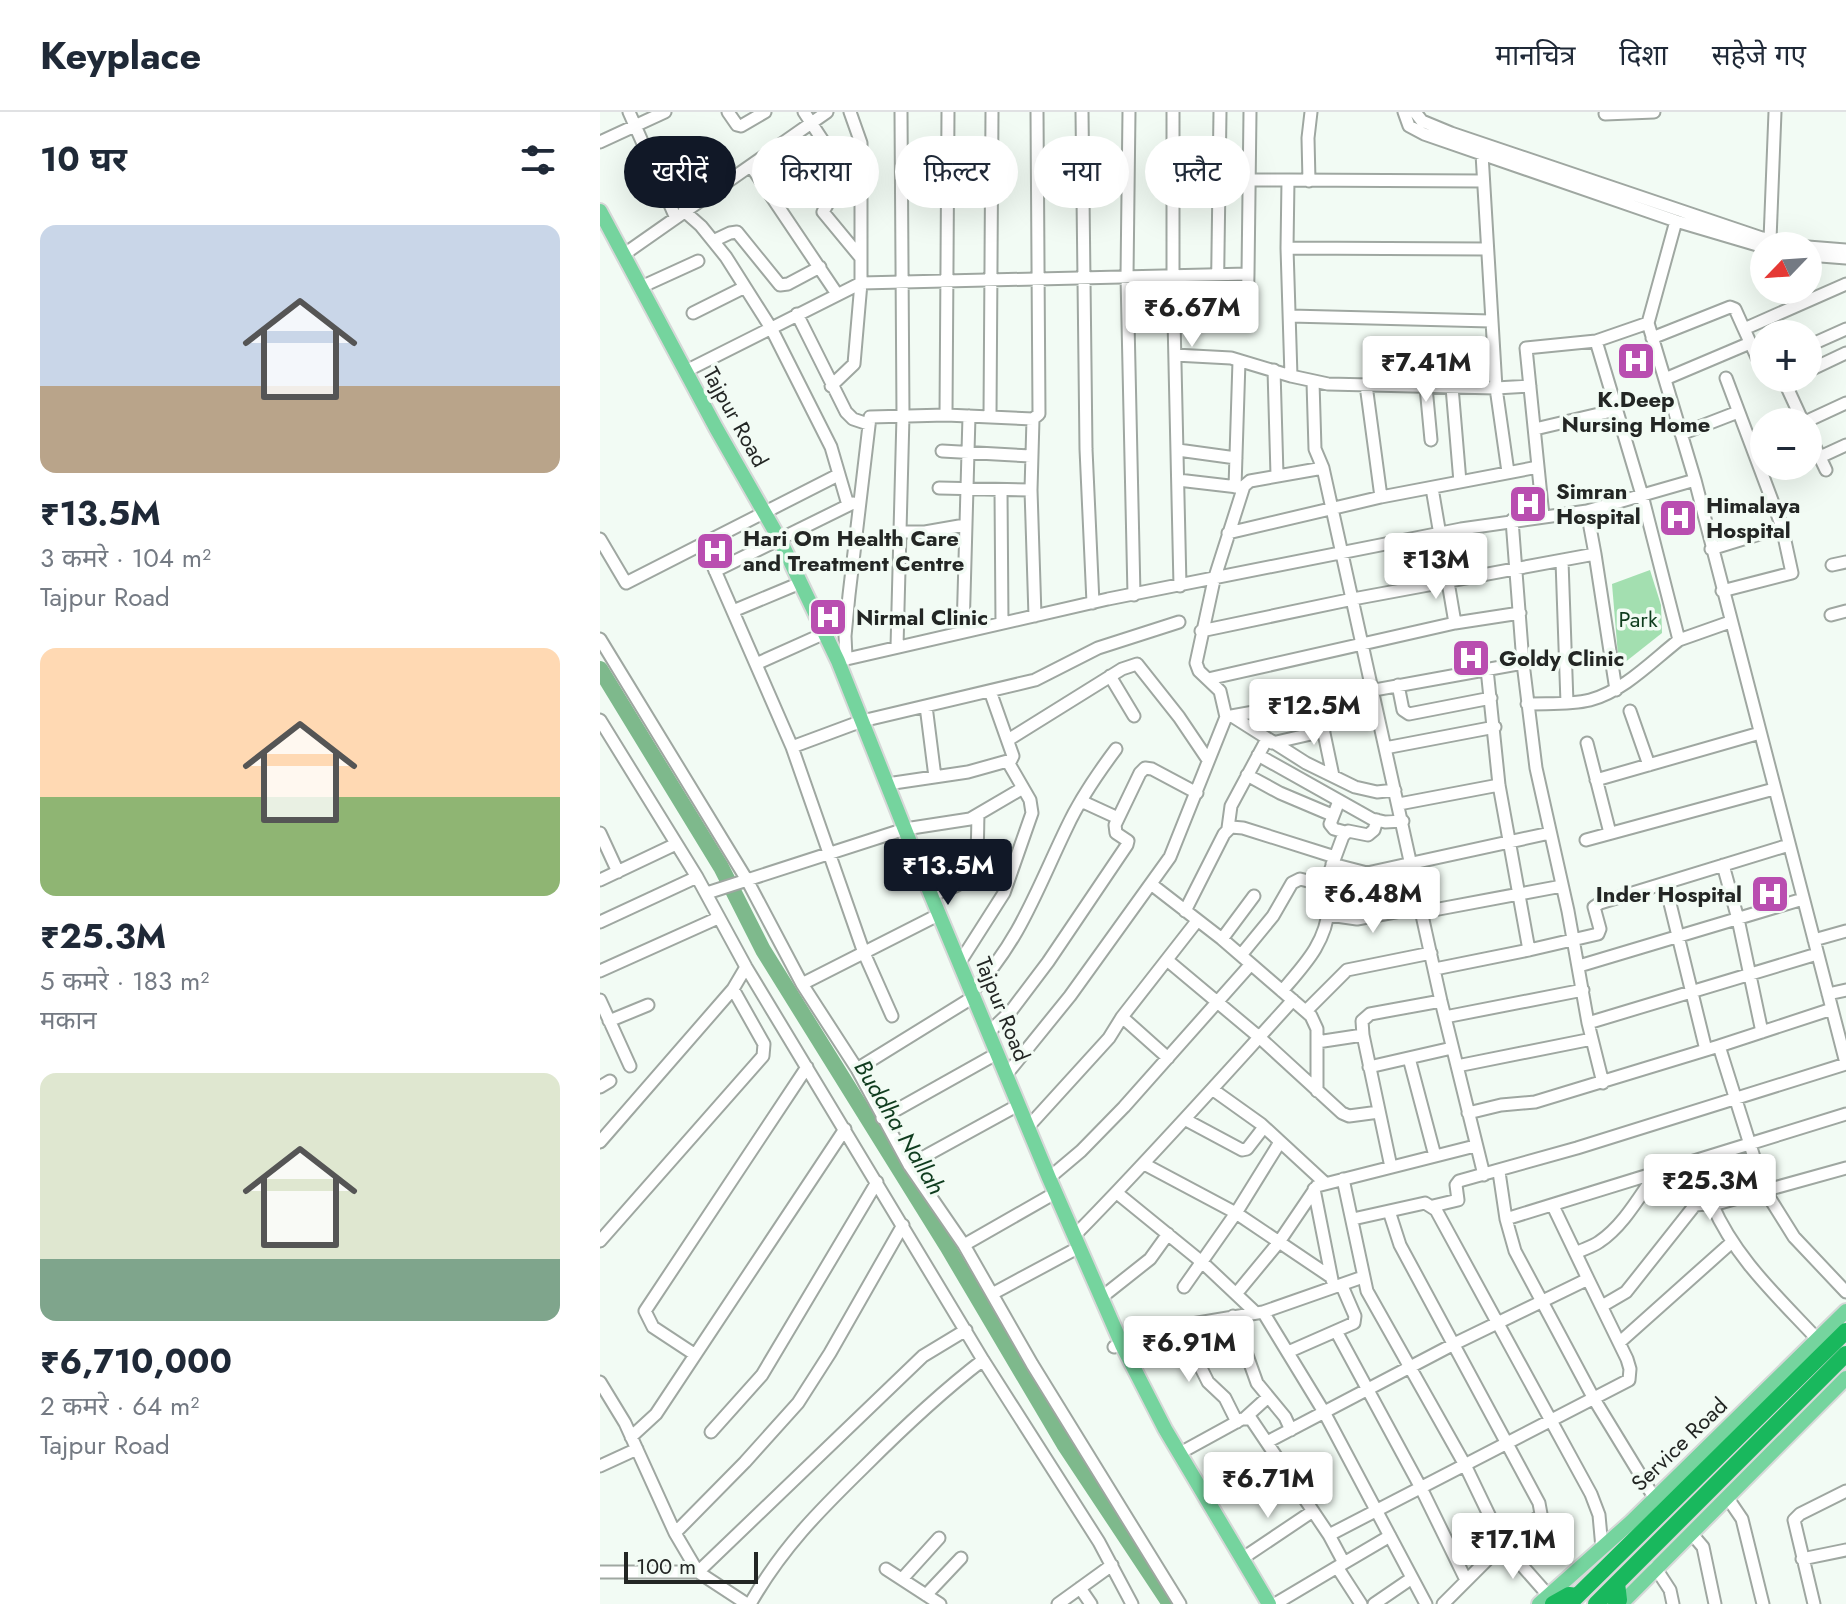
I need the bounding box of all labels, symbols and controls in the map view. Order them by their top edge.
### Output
text: Keyplace [40,28,201,83]
text: मानचित्र [1495,35,1575,76]
text: दिशा [1619,35,1668,76]
text: सहेजे गए [1712,35,1806,76]
text: 10 घर [40,135,127,184]
chip: खरीदें [624,136,736,208]
chip: किराया [752,136,879,208]
chip: फ़िल्टर [895,136,1018,208]
chip: नया [1034,136,1129,208]
chip: फ़्लैट [1145,136,1250,208]
icon: filters [516,138,560,182]
north arrow [1750,232,1822,304]
map controls [1750,232,1822,480]
icon: home [228,277,372,421]
pin: ₹6.67M [1127,281,1257,349]
text: ₹6.67M [1144,288,1240,326]
button: + [1750,320,1822,392]
pin: ₹7.41M [1361,336,1491,404]
hospital icon: K.Deep Nursing Home [1615,340,1657,382]
text: ₹7.41M [1381,343,1471,381]
street label: Tajpur Road [695,361,777,473]
place label: K.Deep Nursing Home [1562,383,1710,440]
button: − [1750,408,1822,480]
place label: Simran Hospital [1556,475,1641,532]
hospital icon: Simran Hospital [1507,483,1549,525]
text: ₹13.5M [40,489,161,538]
place label: Himalaya Hospital [1706,489,1800,546]
hospital icon: Himalaya Hospital [1657,497,1699,539]
place label: Hari Om Health Care and Treatment Centre [743,522,964,579]
hospital icon: Hari Om Health Care and Treatment Centre [694,530,736,572]
pin: ₹13M [1389,533,1483,601]
text: 3 कमरे · 104 m² [40,539,211,577]
text: ₹13M [1402,540,1470,578]
text: Tajpur Road [40,578,170,616]
hospital icon: Nirmal Clinic [807,596,849,638]
place label: Nirmal Clinic [856,601,988,633]
park label: Park [1618,603,1658,635]
hospital icon: Goldy Clinic [1450,637,1492,679]
place label: Goldy Clinic [1499,642,1625,674]
pin: ₹12.5M [1249,679,1379,747]
text: ₹12.5M [1267,686,1361,724]
icon: home [228,700,372,844]
pin: ₹13.5M [883,839,1013,907]
text: ₹13.5M [902,846,994,884]
pin: ₹6.48M [1308,867,1438,935]
hospital icon: Inder Hospital [1749,873,1791,915]
text: ₹6.48M [1324,874,1422,912]
place label: Inder Hospital [1596,878,1742,910]
text: ₹25.3M [40,912,166,961]
street label: Tajpur Road [968,952,1038,1066]
text: 5 कमरे · 183 m² [40,962,209,1000]
text: मकान [40,1001,97,1039]
water label: Buddha Nallah [846,1053,954,1201]
icon: home [228,1125,372,1269]
pin: ₹25.3M [1645,1154,1775,1222]
text: ₹25.3M [1662,1161,1758,1199]
pin: ₹6.91M [1124,1316,1254,1384]
text: ₹6.91M [1142,1323,1236,1361]
text: ₹6,710,000 [40,1337,232,1386]
text: 2 कमरे · 64 m² [40,1387,199,1425]
street label: Service Road [1624,1390,1734,1498]
text: Tajpur Road [40,1426,170,1464]
pin: ₹6.71M [1203,1452,1333,1520]
text: ₹6.71M [1222,1459,1314,1497]
pin: ₹17.1M [1448,1513,1578,1581]
text: ₹17.1M [1470,1520,1556,1558]
scale bar [624,1548,758,1584]
text: 100 m [636,1550,696,1582]

